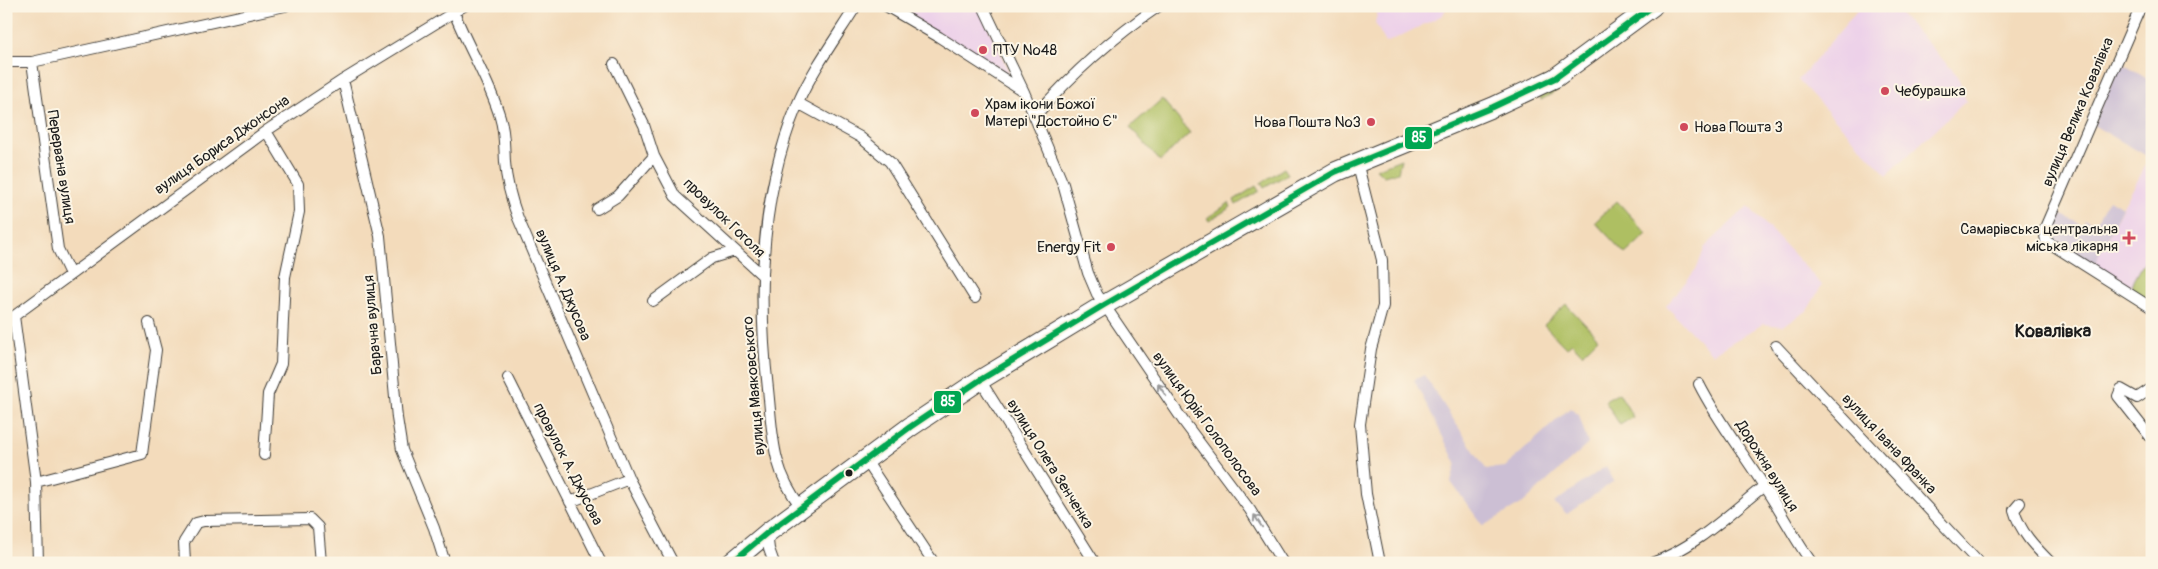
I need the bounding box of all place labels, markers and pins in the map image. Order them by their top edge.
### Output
place label: ПТУ №48 [993,41,1057,60]
marker: ПТУ №48 [977,44,989,56]
place label: Чебурашка [1895,82,1966,101]
marker: Чебурашка [1879,85,1891,97]
place label: Храм ікони Божої Матері "Достойно Є" [985,95,1118,131]
marker: Храм ікони Божої Матері "Достойно Є" [969,107,981,119]
place label: Нова Пошта №3 [1254,113,1361,132]
marker: Нова Пошта №3 [1365,116,1377,128]
place label: Нова Пошта 3 [1694,118,1783,137]
marker: Нова Пошта 3 [1678,121,1690,133]
place label: Самарівська центральна міська лікарня [1960,220,2118,256]
marker: Самарівська центральна міська лікарня [2122,231,2136,245]
place label: Energy Fit [1037,238,1102,257]
marker: Energy Fit [1105,241,1117,253]
unlabelled marker [844,468,854,478]

